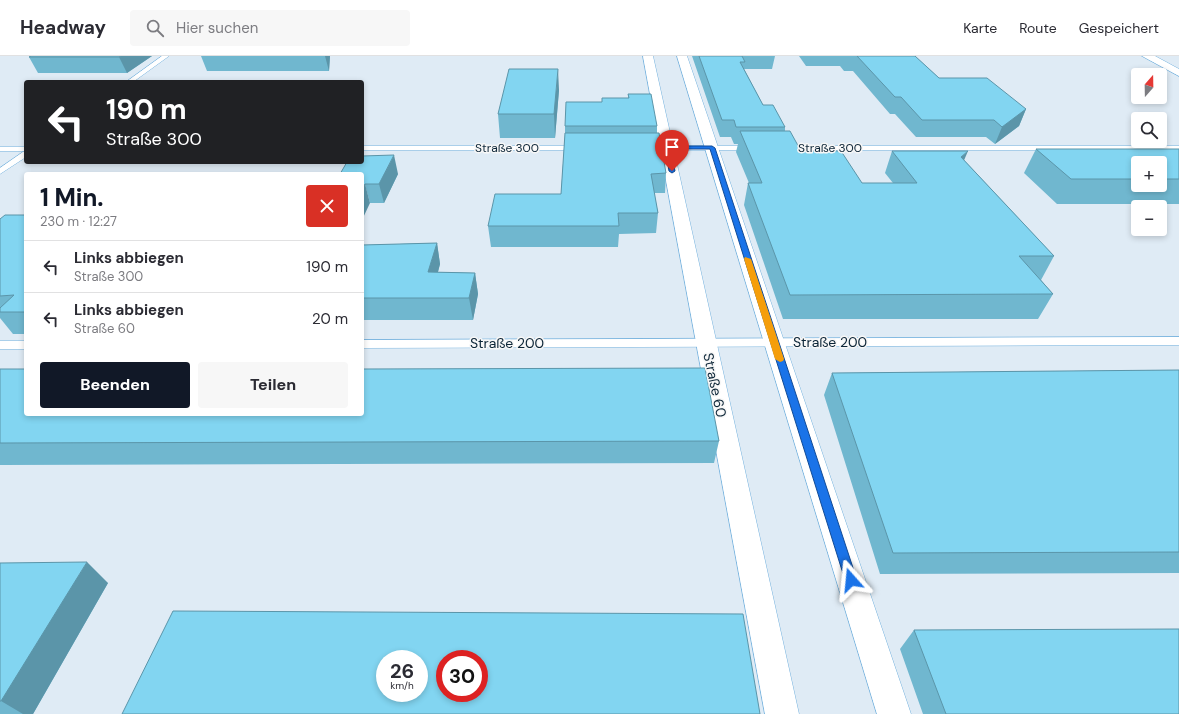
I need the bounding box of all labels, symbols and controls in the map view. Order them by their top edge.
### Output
search box [130,10,410,46]
text: Headway [20,15,106,40]
icon: search [144,17,166,39]
text: Hier suchen [176,18,258,38]
text: Karte [963,19,997,37]
text: Route [1019,19,1057,37]
text: Gespeichert [1079,19,1159,37]
north arrow [1131,68,1167,104]
map controls [1131,68,1167,236]
text: 190 m [106,91,187,128]
icon: left [40,96,92,148]
button: search [1131,112,1167,148]
text: Straße 300 [106,127,202,151]
pin [655,130,689,171]
icon: arrive [661,136,683,158]
street label: Straße 300 [475,140,539,156]
street label: Straße 300 [798,140,862,156]
button: + [1131,156,1167,192]
text: 1 Min. [40,182,104,213]
button: close [306,185,348,227]
button: − [1131,200,1167,236]
text: 230 m · 12:27 [40,213,117,230]
text: Links abbiegen [74,248,184,268]
icon: left [40,256,62,278]
text: 190 m [306,257,348,277]
text: Straße 300 [74,268,143,285]
text: Links abbiegen [74,300,184,320]
icon: left [40,308,62,330]
text: 20 m [312,309,348,329]
text: Straße 60 [74,320,135,337]
street label: Straße 200 [793,333,867,351]
street label: Straße 200 [470,334,544,352]
street label: Straße 60 [699,351,731,419]
button: Beenden [40,362,190,408]
button: Teilen [198,362,348,408]
position arrow [830,559,872,601]
speed limit sign: 30 [436,650,488,702]
text: 26 [390,658,414,684]
text: km/h [390,679,414,692]

